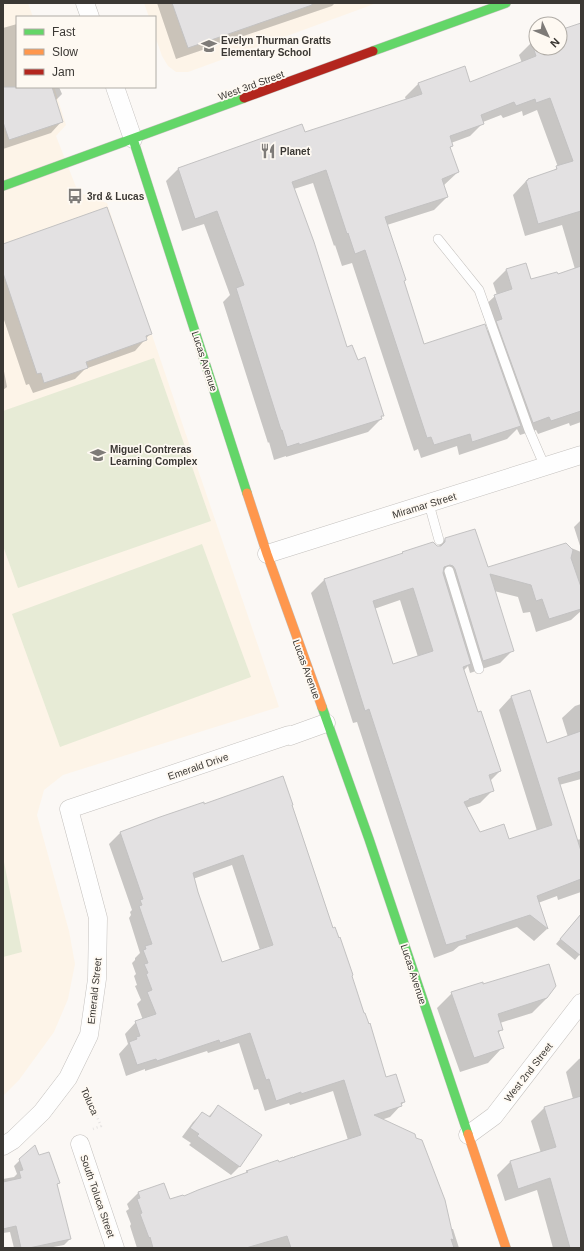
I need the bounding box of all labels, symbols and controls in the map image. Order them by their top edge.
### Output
legend [16,16,156,88]
north arrow [528,16,568,56]
text: Fast [52,25,76,39]
place label: Evelyn Thurman Gratts Elementary School [221,35,331,58]
text: N [548,36,562,50]
school or university icon: Evelyn Thurman Gratts Elementary School [200,37,218,55]
text: Slow [52,45,78,59]
text: Jam [52,65,75,79]
street label: West 3rd Street [217,68,286,102]
restaurant icon: Planet [259,142,277,160]
place label: Planet [280,146,311,157]
bus stop icon: 3rd & Lucas [66,187,84,205]
place label: 3rd & Lucas [87,191,145,202]
street label: Lucas Avenue [190,330,220,393]
place label: Miguel Contreras Learning Complex [110,444,198,467]
school or university icon: Miguel Contreras Learning Complex [89,446,107,464]
street label: Miramar Street [391,490,458,520]
street label: Lucas Avenue [291,638,323,701]
street label: Emerald Drive [166,751,230,782]
street label: Lucas Avenue [399,943,429,1006]
street label: Emerald Street [86,957,103,1025]
street label: West 2nd Street [502,1041,555,1104]
street label: Toluca [79,1086,101,1117]
street label: South Toluca Street [78,1153,117,1239]

